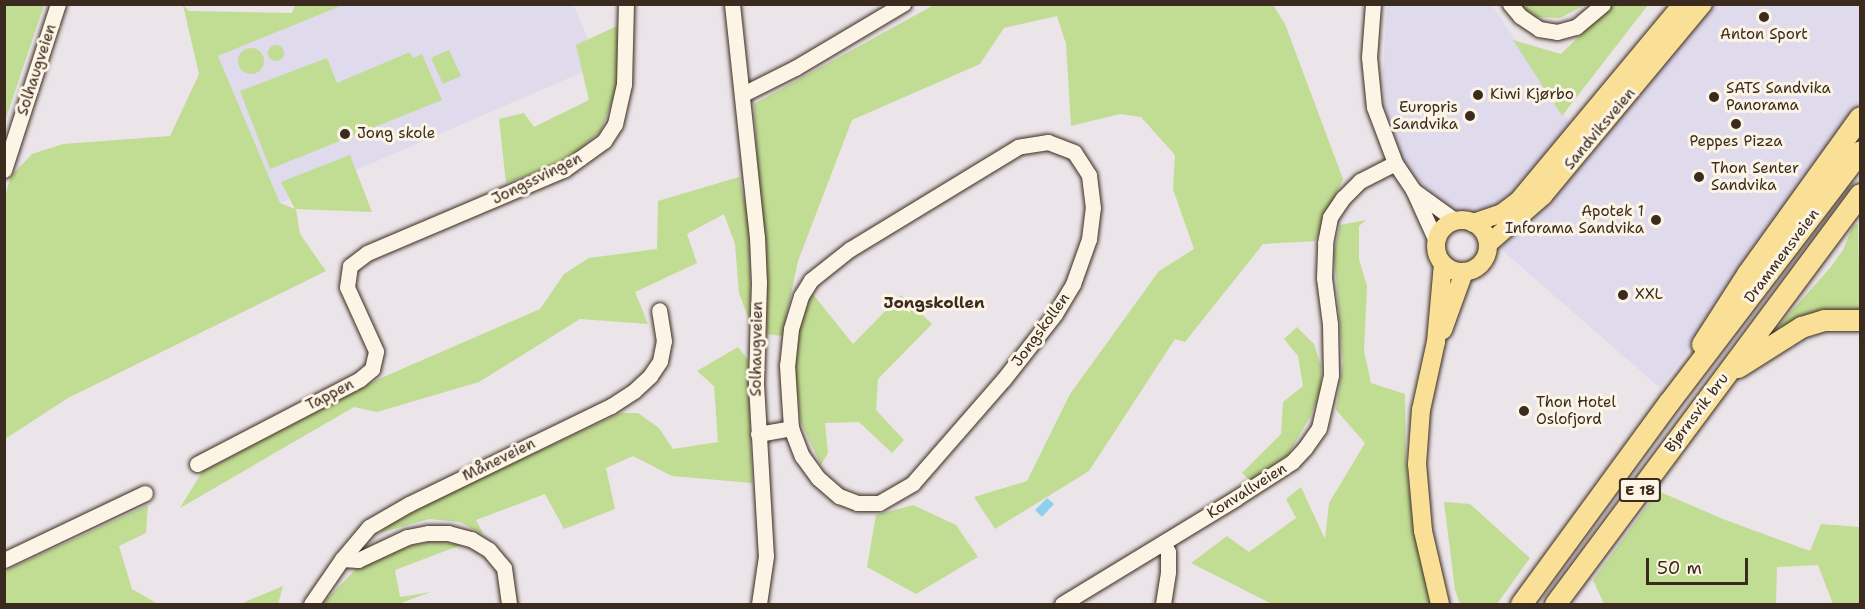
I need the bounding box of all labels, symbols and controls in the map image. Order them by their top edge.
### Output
marker: Anton Sport [1757,10,1771,24]
street label: Solhaugveien [14,22,60,118]
place label: Anton Sport [1720,26,1808,44]
place label: SATS Sandvika Panorama [1726,79,1831,114]
street label: Sandviksveien [1561,85,1639,173]
place label: Kiwi Kjørbo [1490,86,1574,104]
marker: Kiwi Kjørbo [1471,88,1485,102]
marker: SATS Sandvika Panorama [1707,90,1721,104]
place label: Europris Sandvika [1393,98,1458,133]
marker: Europris Sandvika [1463,109,1477,123]
marker: Peppes Pizza [1729,117,1743,131]
place label: Jong skole [357,125,435,143]
marker: Jong skole [338,127,352,141]
place label: Peppes Pizza [1689,133,1783,151]
street label: Jongssvingen [489,149,585,209]
place label: Thon Senter Sandvika [1711,159,1799,194]
marker: Thon Senter Sandvika [1692,170,1706,184]
place label: Apotek 1 Inforama Sandvika [1505,202,1644,237]
street label: Drammensveien [1741,205,1823,307]
marker: Apotek 1 Inforama Sandvika [1649,213,1663,227]
place label: XXL [1635,286,1663,304]
marker: XXL [1616,288,1630,302]
street label: Jongskollen [1008,290,1074,370]
district label: Jongskollen [883,293,985,313]
street label: Solhaugveien [747,301,767,397]
street label: Bjørnsvik bru [1661,370,1733,456]
street label: Tappen [303,375,357,415]
place label: Thon Hotel Oslofjord [1536,393,1616,428]
marker: Thon Hotel Oslofjord [1517,404,1531,418]
street label: Måneveien [460,435,538,485]
street label: Konvallveien [1204,459,1290,523]
road number: E 18 [1618,479,1662,501]
scale bar [1649,546,1751,584]
text: 50 m [1657,556,1702,580]

